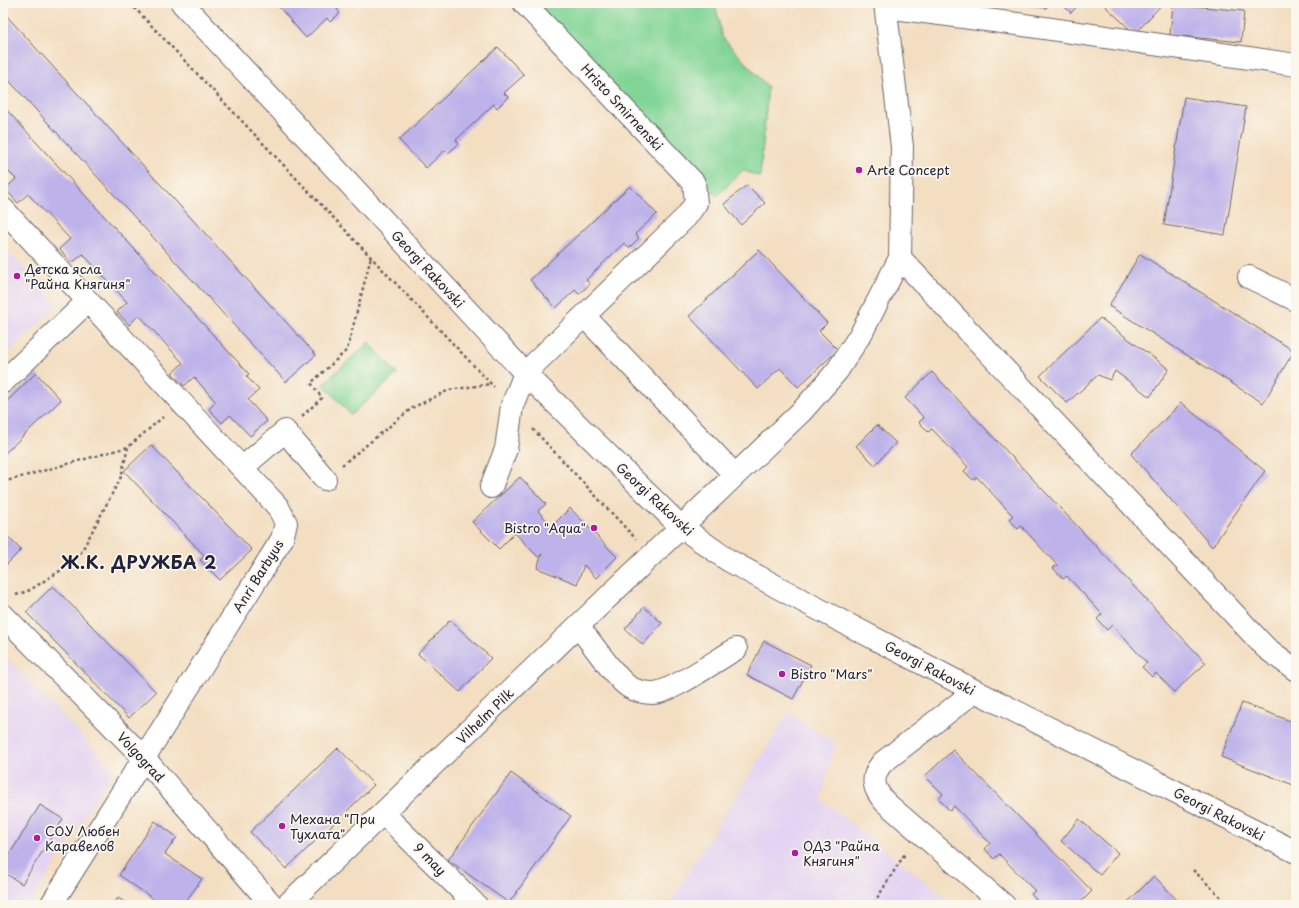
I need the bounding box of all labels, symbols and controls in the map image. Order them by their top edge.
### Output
street label: Hristo Smirnenski [577,59,668,154]
place label: Arte Concept [867,160,950,179]
marker: Arte Concept [854,165,864,175]
street label: Georgi Rakovski [387,226,469,312]
place label: Детска ясла "Райна Княгиня" [24,259,131,293]
marker: Детска ясла "Райна Княгиня" [12,271,22,281]
street label: Georgi Rakovski [612,458,698,540]
place label: Bistro "Aqua" [504,518,586,537]
marker: Bistro "Aqua" [589,523,599,533]
street label: Anri Barbyus [228,536,288,616]
district label: Ж.К. ДРУЖБА 2 [60,549,217,575]
street label: Georgi Rakovski [882,636,979,699]
place label: Bistro "Mars" [790,664,873,683]
marker: Bistro "Mars" [777,669,787,679]
street label: Vilhelm Pilk [452,683,518,748]
street label: Volgograd [113,728,169,786]
street label: Georgi Rakovski [1170,782,1268,845]
place label: Механа "При Тухлата" [290,809,375,843]
place label: СОУ Любен Каравелов [45,821,120,855]
marker: Механа "При Тухлата" [277,821,287,831]
marker: СОУ Любен Каравелов [32,833,42,843]
place label: ОДЗ "Райна Княгиня" [803,836,881,870]
street label: 9 may [410,838,451,879]
marker: ОДЗ "Райна Княгиня" [790,848,800,858]

